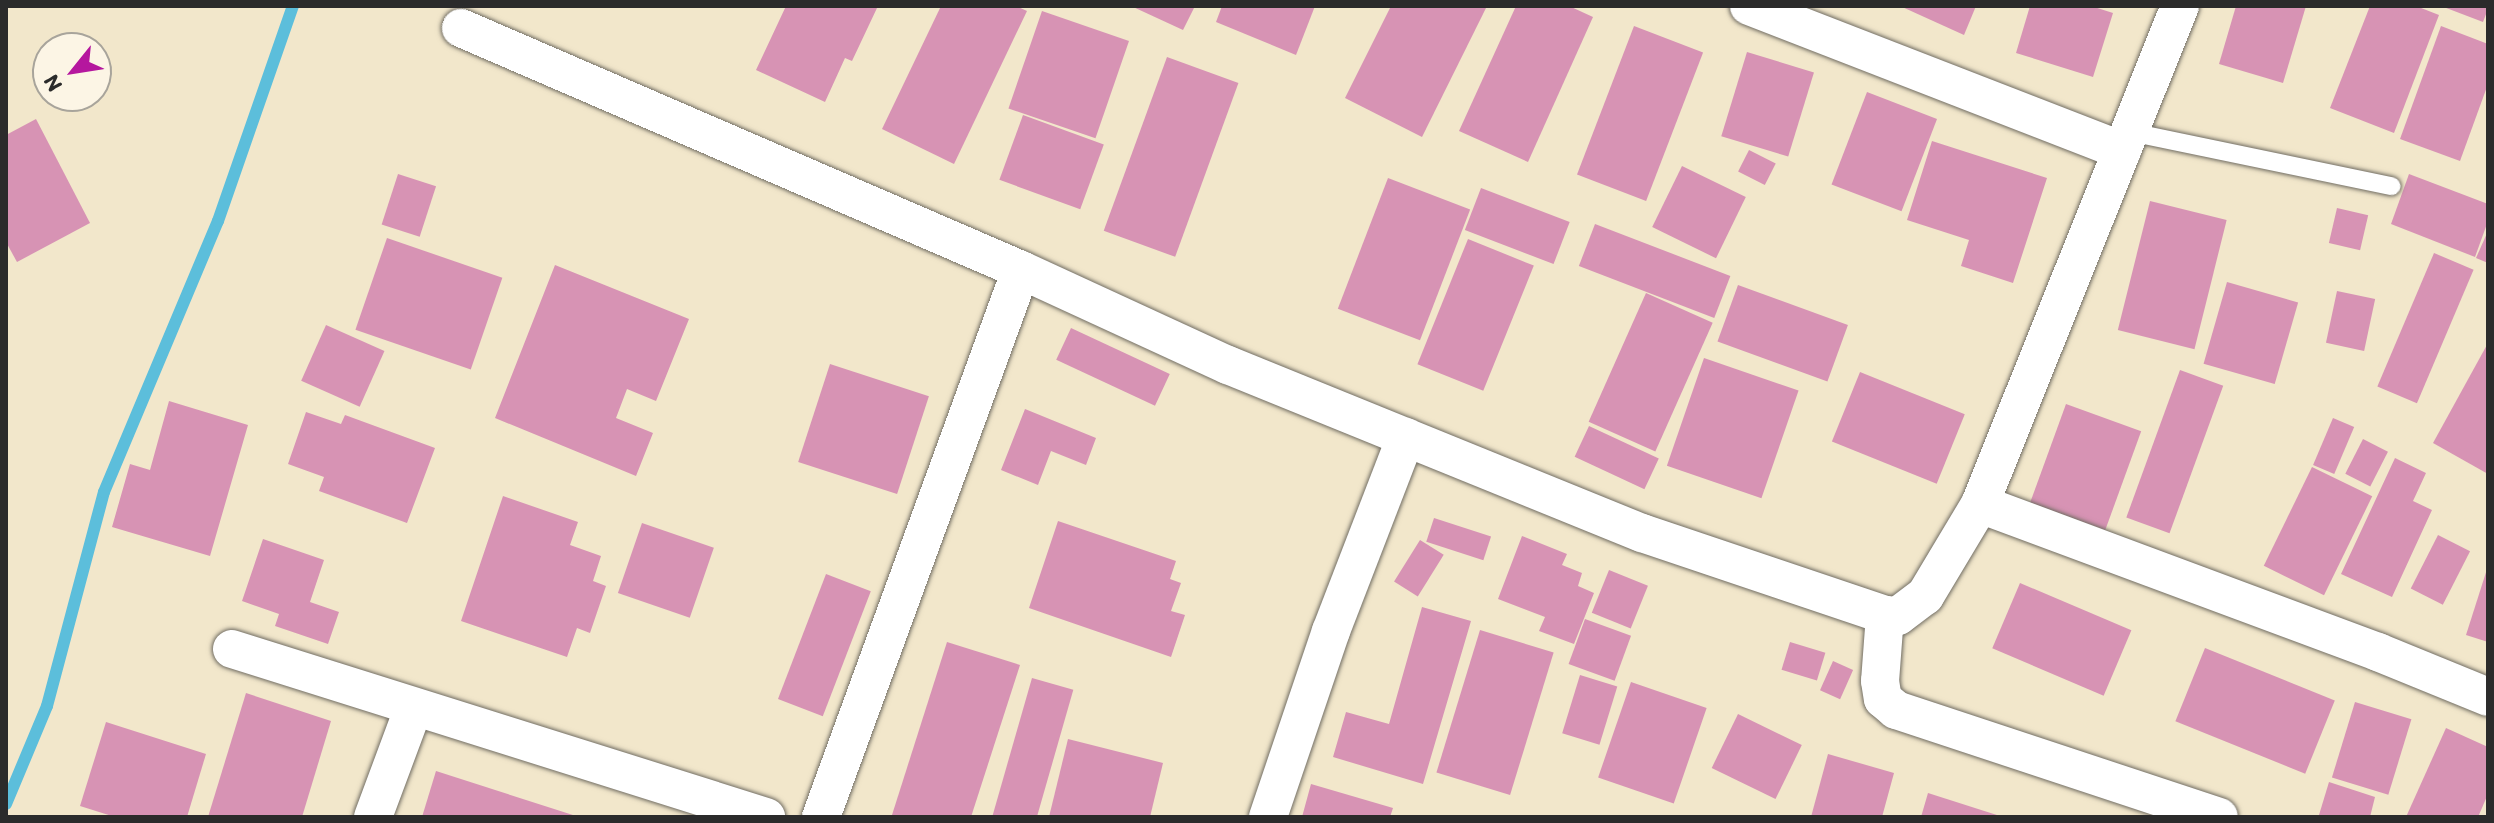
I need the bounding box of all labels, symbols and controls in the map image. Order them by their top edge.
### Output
north arrow [32,32,112,112]
text: N [37,70,68,96]

